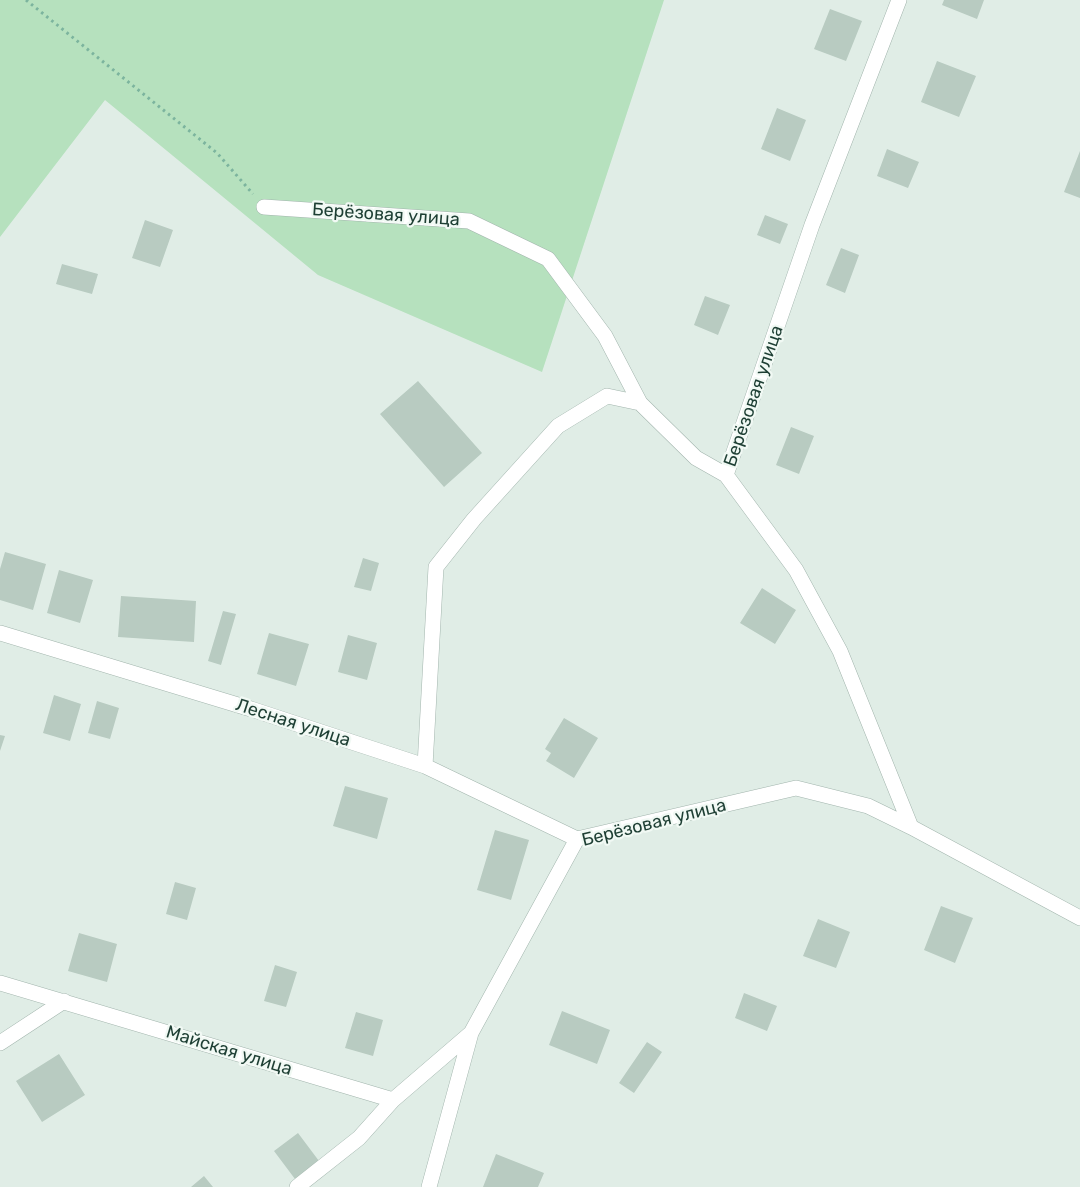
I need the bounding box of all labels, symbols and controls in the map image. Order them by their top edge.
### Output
street label: Берёзовая улица [311,199,461,231]
street label: Берёзовая улица [720,323,788,469]
street label: Лесная улица [233,694,353,752]
street label: Берёзовая улица [580,795,728,851]
street label: Майская улица [163,1022,295,1080]

